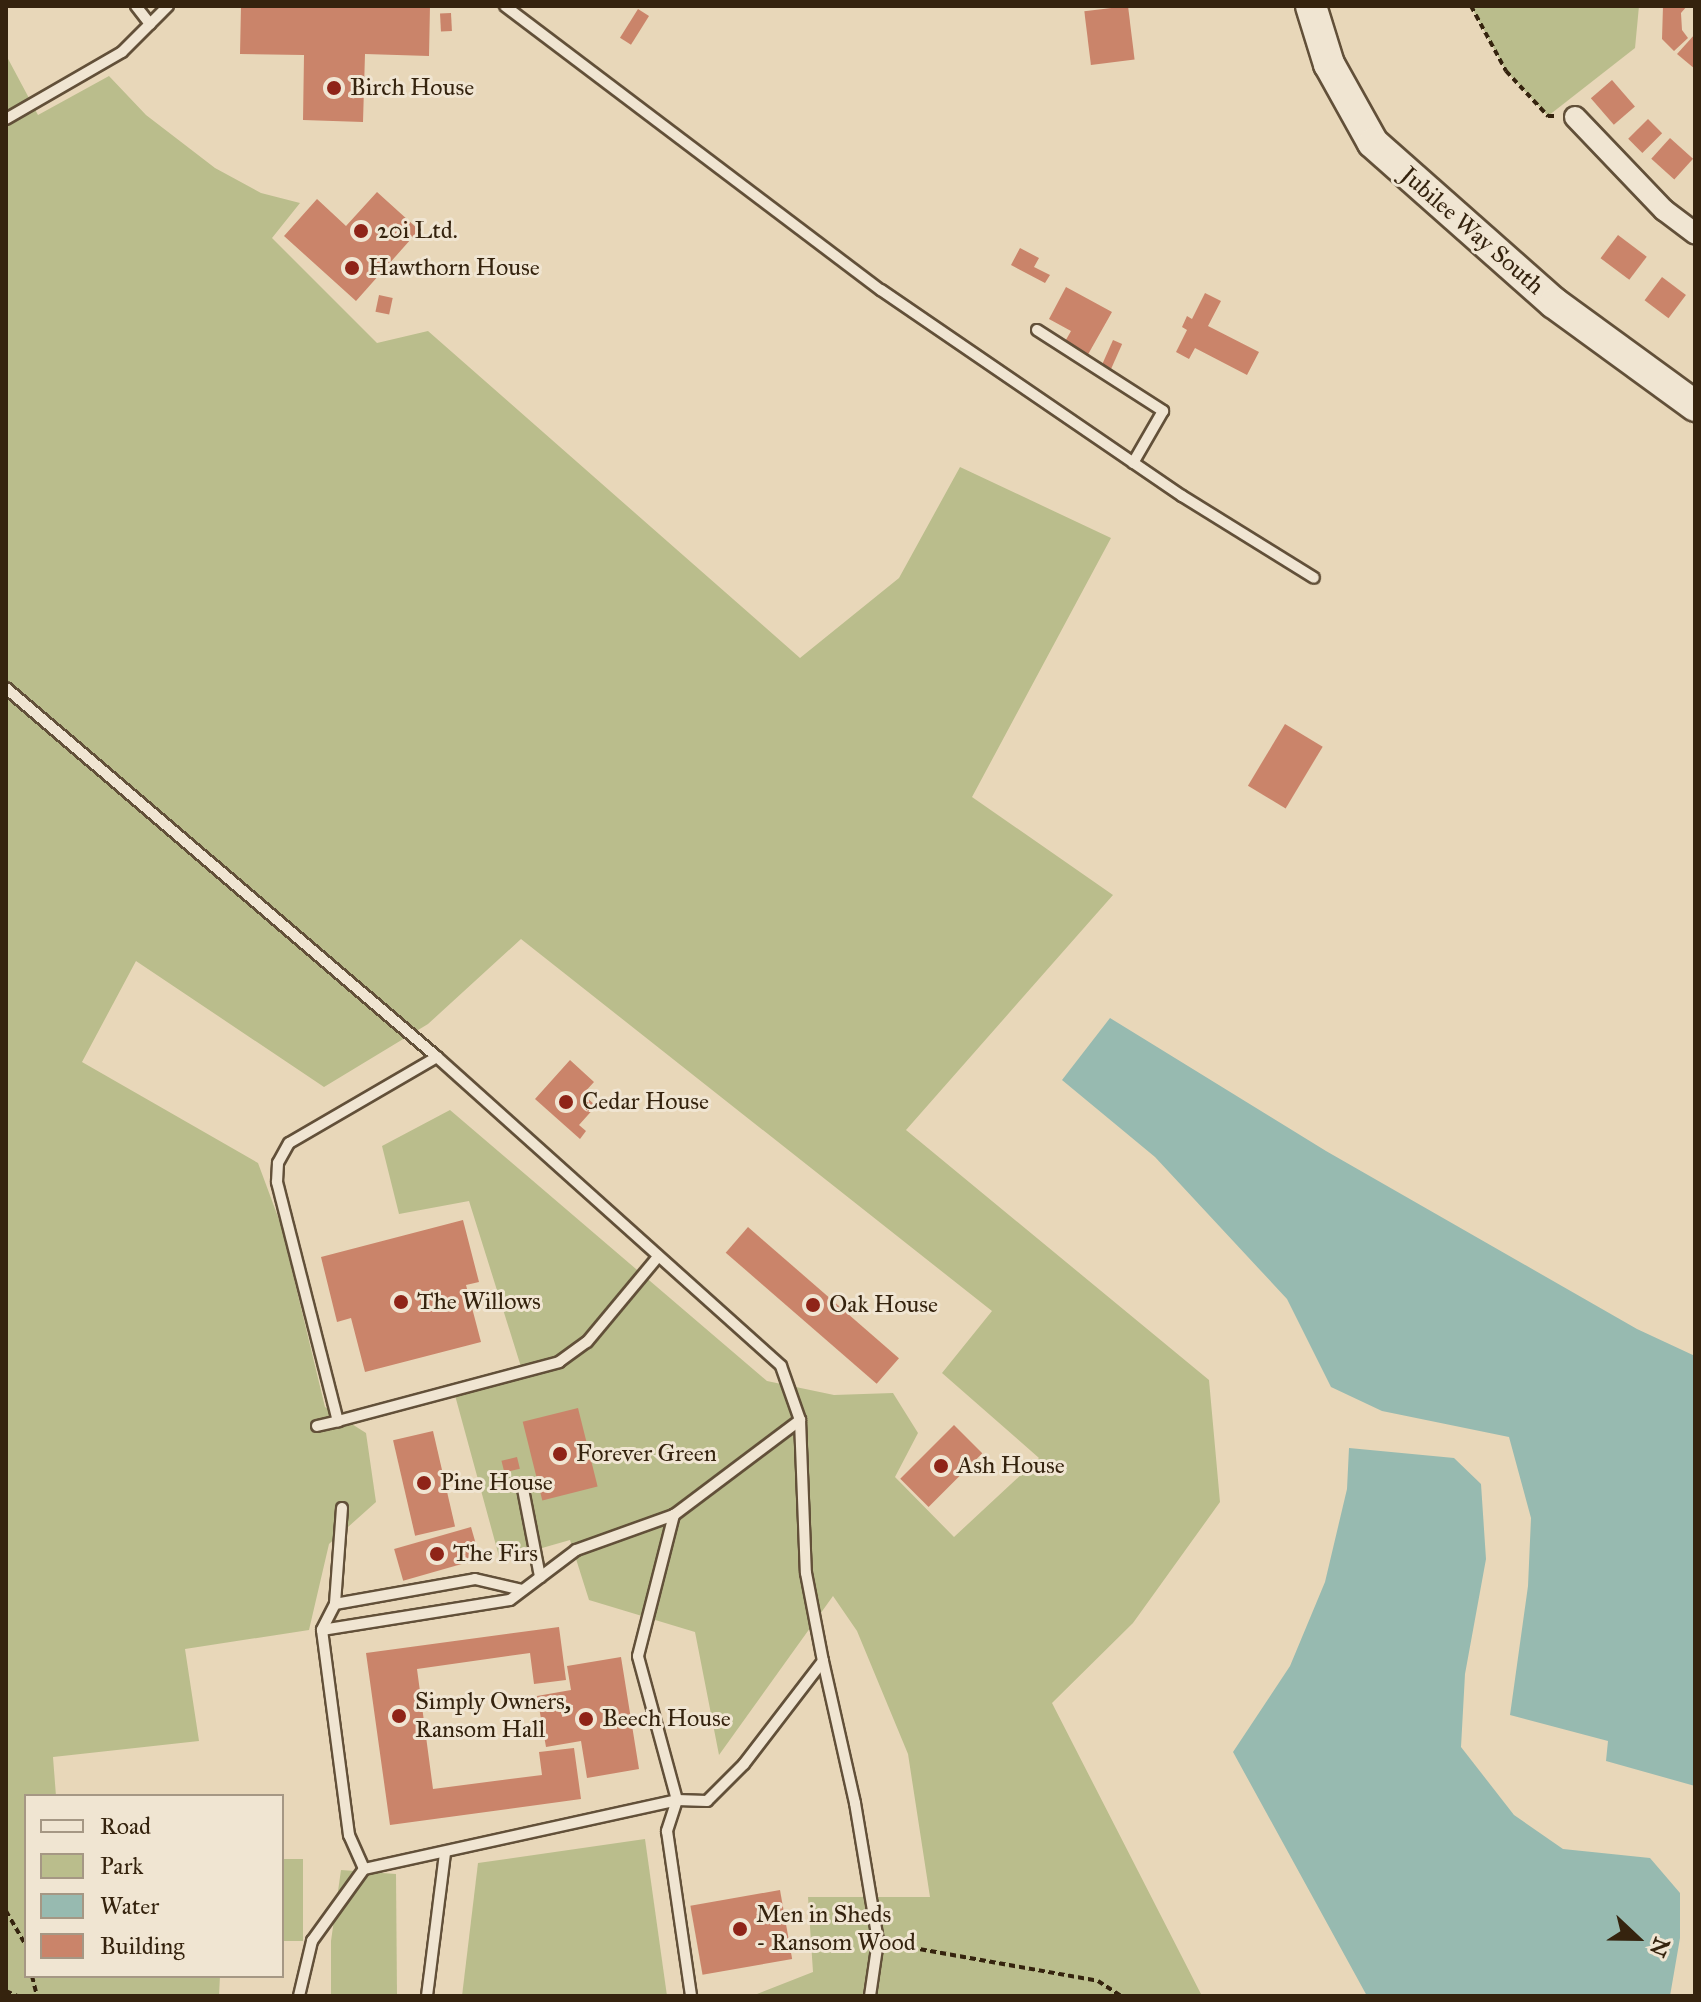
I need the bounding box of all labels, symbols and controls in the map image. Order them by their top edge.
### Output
place label: Birch House [350,74,474,102]
marker: Birch House [325,79,343,97]
street label: Jubilee Way South [1395,161,1549,301]
place label: 20i Ltd. [377,217,458,245]
marker: 20i Ltd. [352,222,370,240]
place label: Hawthorn House [368,254,540,282]
marker: Hawthorn House [343,259,361,277]
place label: Cedar House [582,1088,709,1116]
marker: Cedar House [557,1093,575,1111]
place label: The Willows [417,1288,541,1316]
place label: Oak House [829,1291,938,1319]
marker: The Willows [392,1293,410,1311]
marker: Oak House [804,1296,822,1314]
place label: Forever Green [576,1440,717,1468]
marker: Forever Green [551,1445,569,1463]
place label: Ash House [957,1452,1065,1480]
marker: Ash House [932,1457,950,1475]
place label: Pine House [440,1469,553,1497]
marker: Pine House [415,1474,433,1492]
place label: The Firs [453,1540,538,1568]
marker: The Firs [428,1545,446,1563]
place label: Simply Owners, Ransom Hall [415,1688,571,1744]
place label: Beech House [602,1705,731,1733]
marker: Simply Owners, Ransom Hall [390,1707,408,1725]
marker: Beech House [577,1710,595,1728]
legend [24,1794,284,1978]
text: Road [100,1811,151,1841]
text: Park [100,1851,143,1881]
text: Water [100,1891,159,1921]
north arrow [1597,1898,1677,1978]
place label: Men in Sheds - Ransom Wood [756,1901,916,1957]
marker: Men in Sheds - Ransom Wood [731,1920,749,1938]
text: Building [100,1931,185,1961]
text: N [1644,1933,1676,1961]

